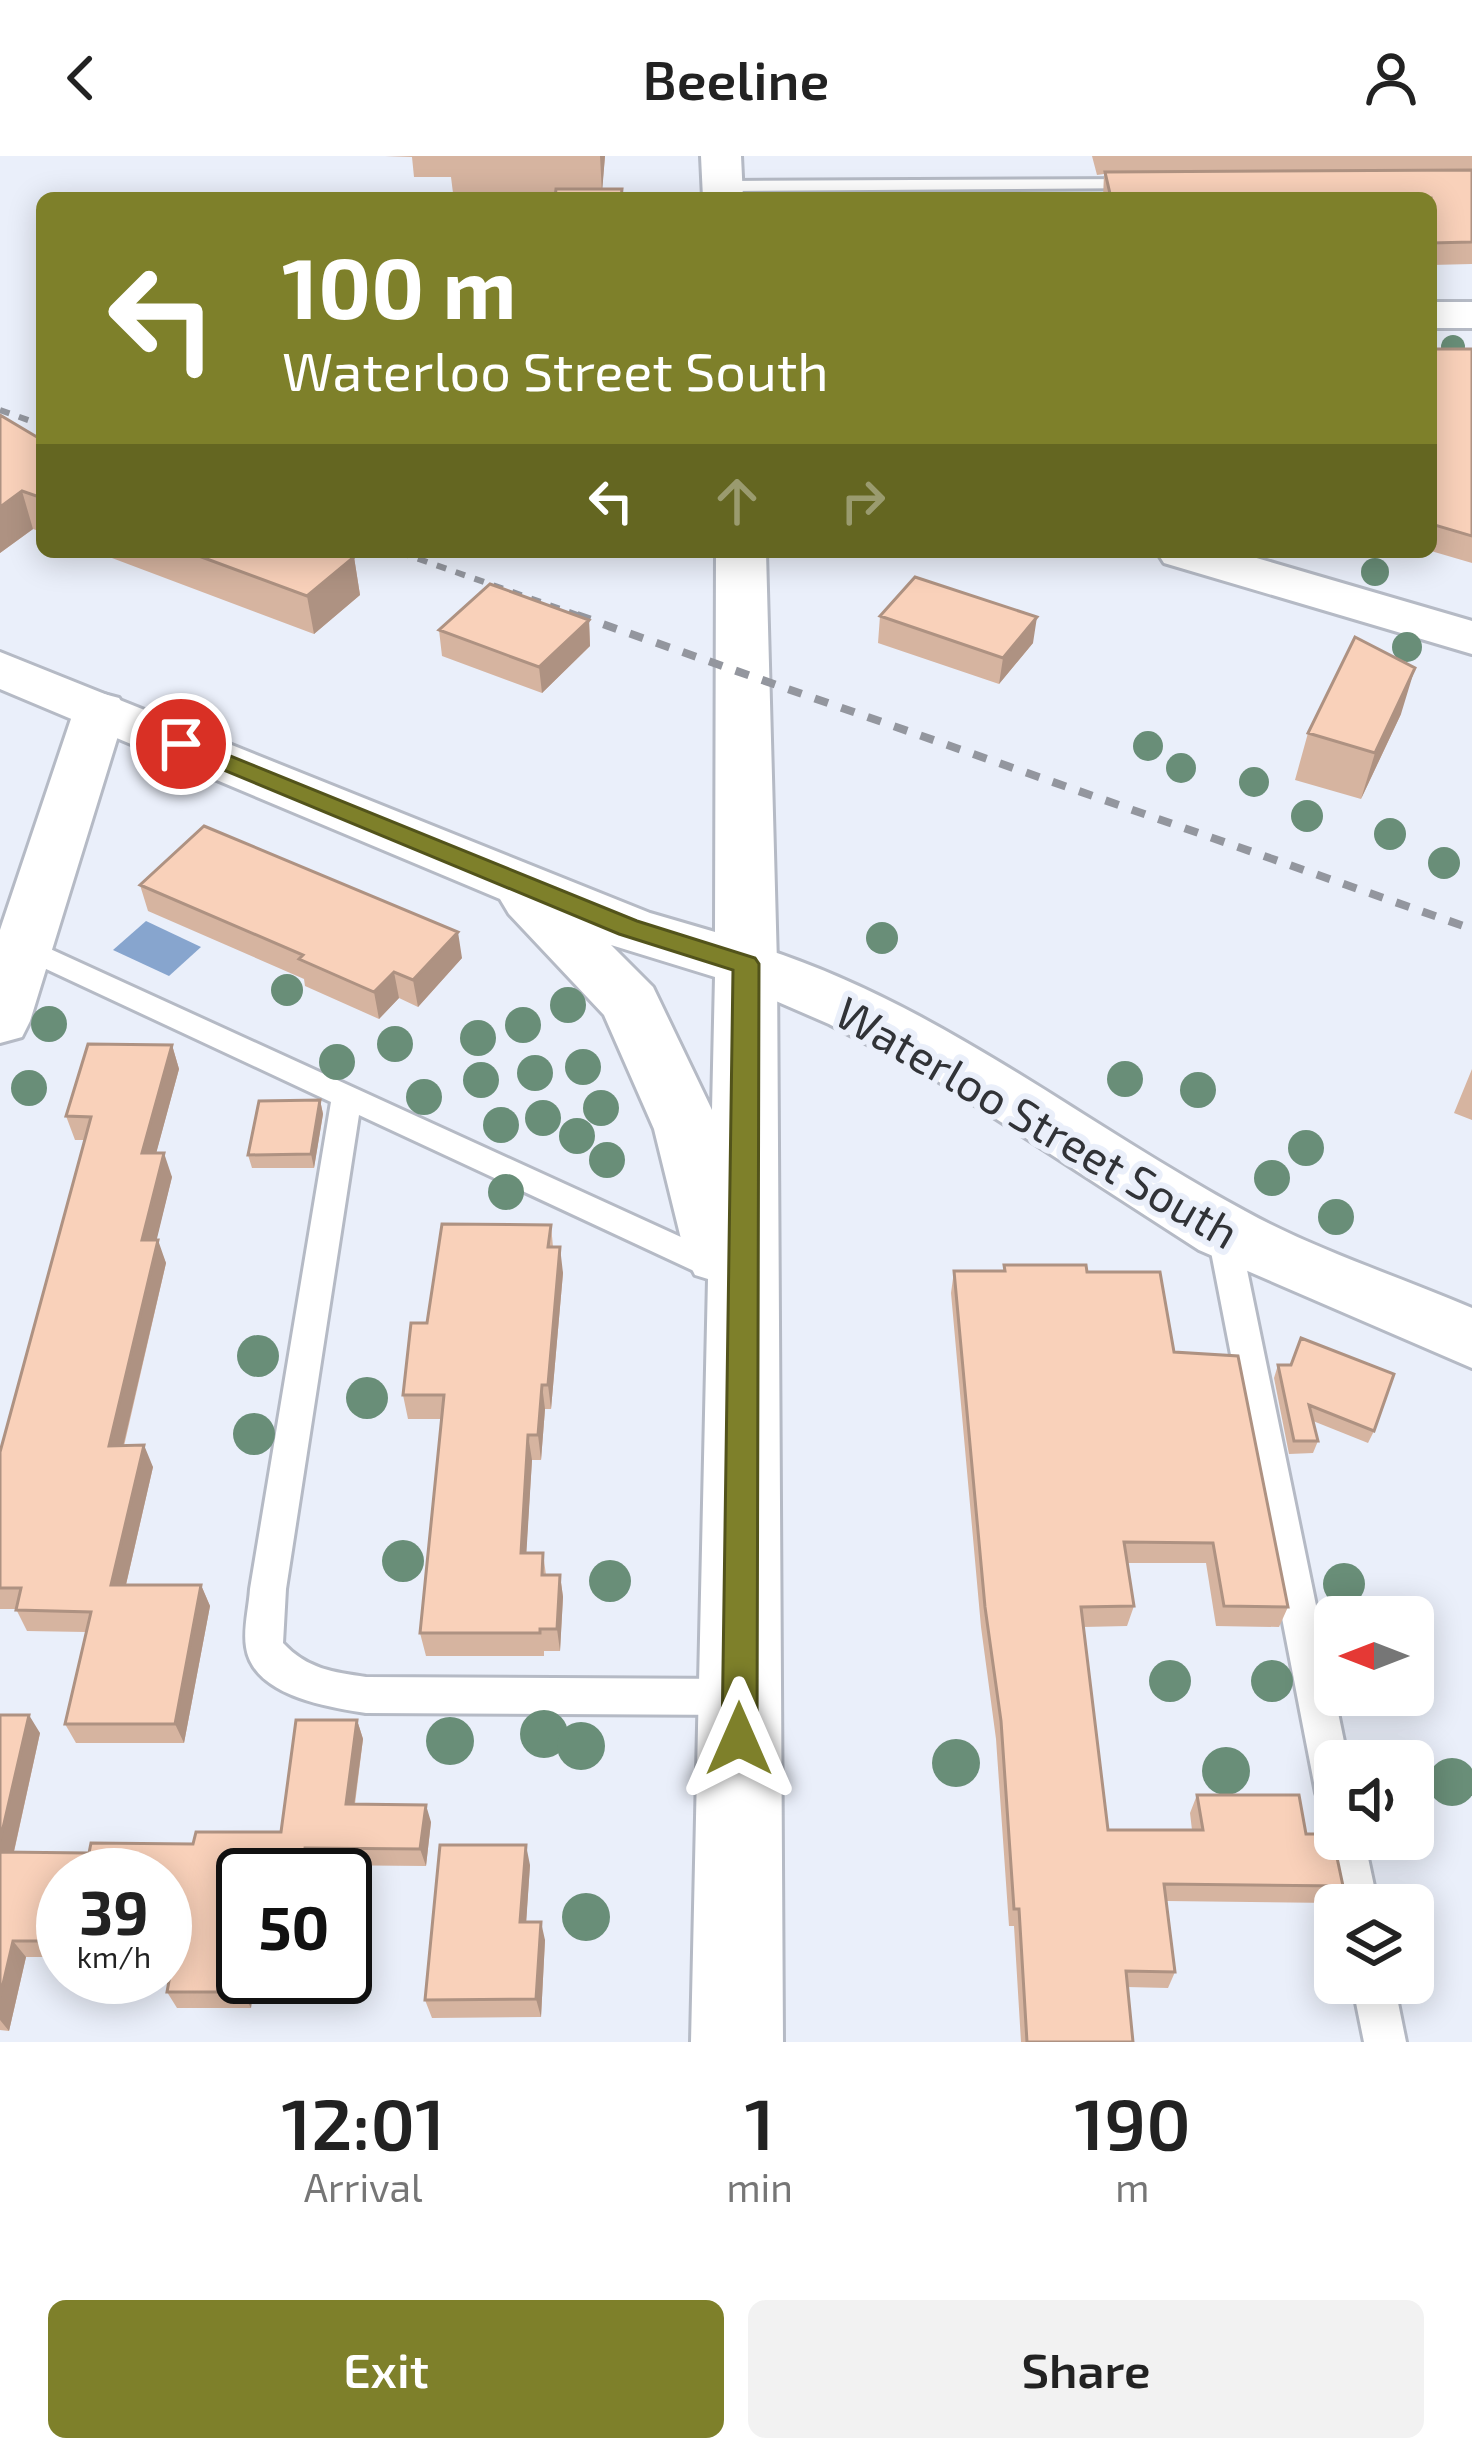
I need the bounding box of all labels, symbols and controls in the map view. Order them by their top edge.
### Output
icon: back [48,45,114,111]
icon: person [1358,45,1424,111]
text: Beeline [643,46,829,111]
text: 100 m [282,235,516,336]
icon: left [84,240,240,396]
text: Waterloo Street South [282,337,829,402]
icon: left [578,468,644,534]
icon: ahead [704,468,770,534]
icon: right [830,468,896,534]
pin [130,693,232,795]
icon: arrive [148,711,214,777]
street label: Waterloo Street South [827,984,1249,1258]
north arrow [1314,1596,1434,1716]
map controls [1314,1596,1434,2004]
position arrow [676,1676,802,1802]
button: sound [1314,1740,1434,1860]
speed limit sign: 50 [216,1848,372,2004]
text: 39 [79,1875,149,1947]
button: layers [1314,1884,1434,2004]
text: km/h [77,1938,151,1974]
text: 12:01 [281,2078,445,2164]
text: 1 [745,2078,775,2164]
text: 190 [1074,2078,1191,2164]
text: Arrival [304,2163,423,2210]
text: min [726,2163,793,2210]
text: m [1115,2163,1150,2210]
button: Exit [48,2300,724,2438]
button: Share [748,2300,1424,2438]

